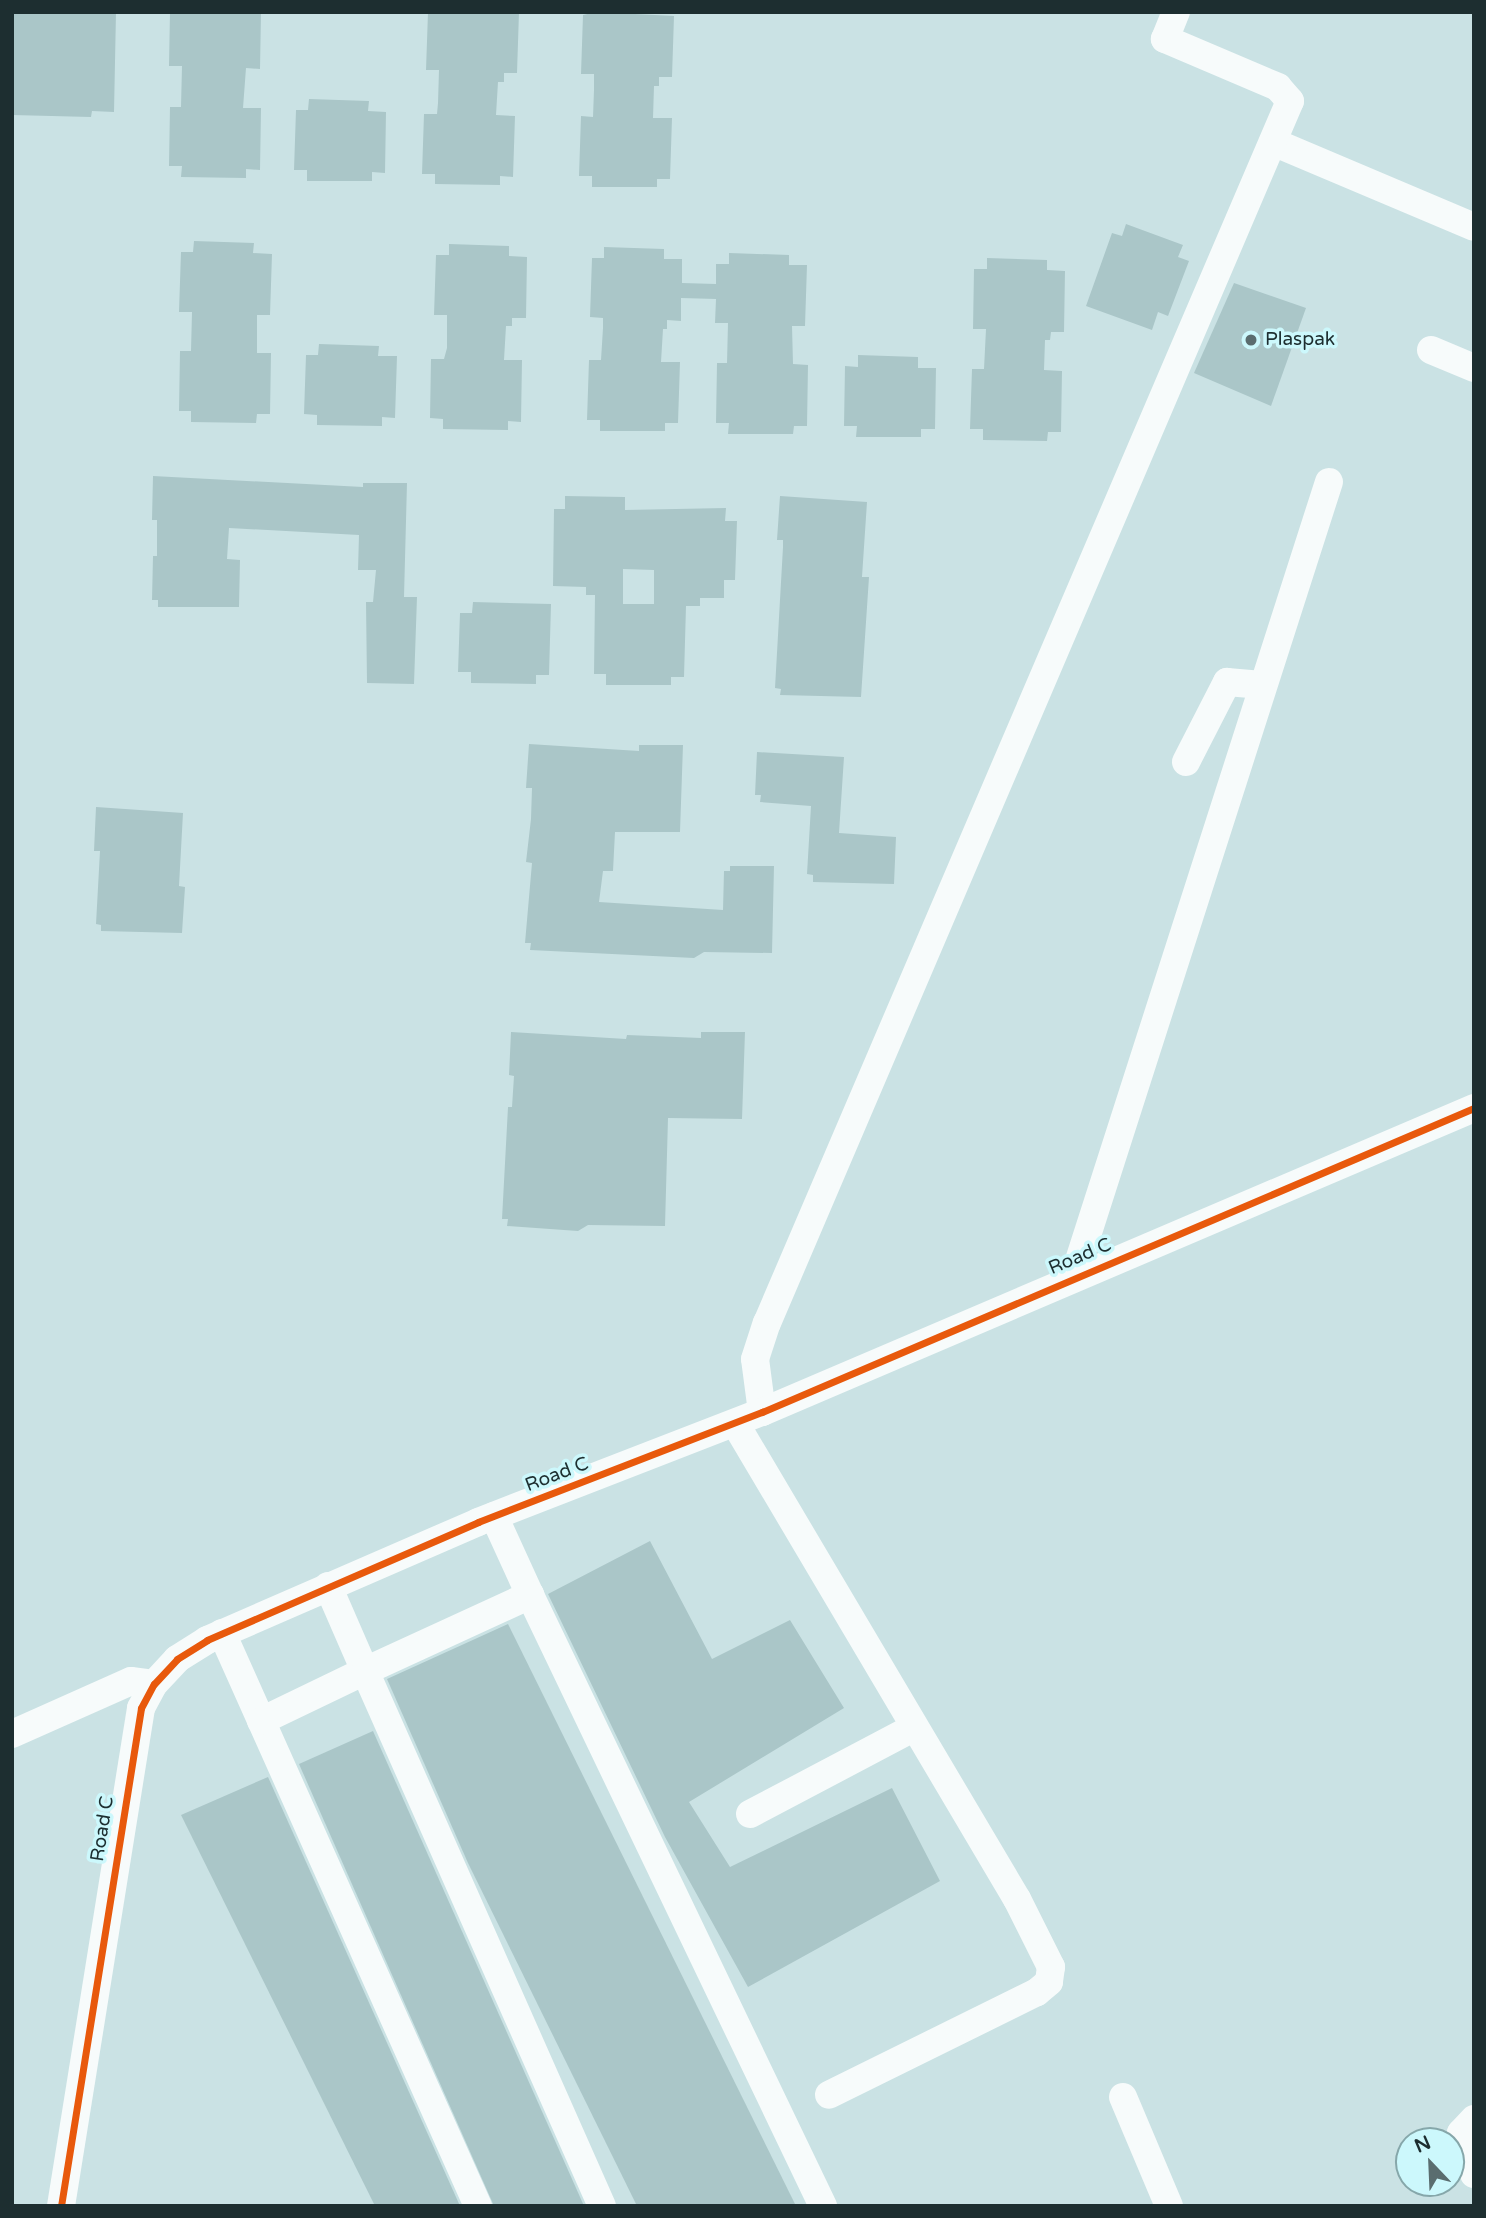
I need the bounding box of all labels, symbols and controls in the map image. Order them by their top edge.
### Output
place label: Plaspak [1265,329,1335,351]
marker: Plaspak [1243,332,1259,348]
street label: Road C [1045,1234,1115,1280]
street label: Road C [522,1453,592,1497]
street label: Road C [87,1795,119,1863]
north arrow [1395,2127,1465,2197]
text: N [1411,2131,1434,2158]

